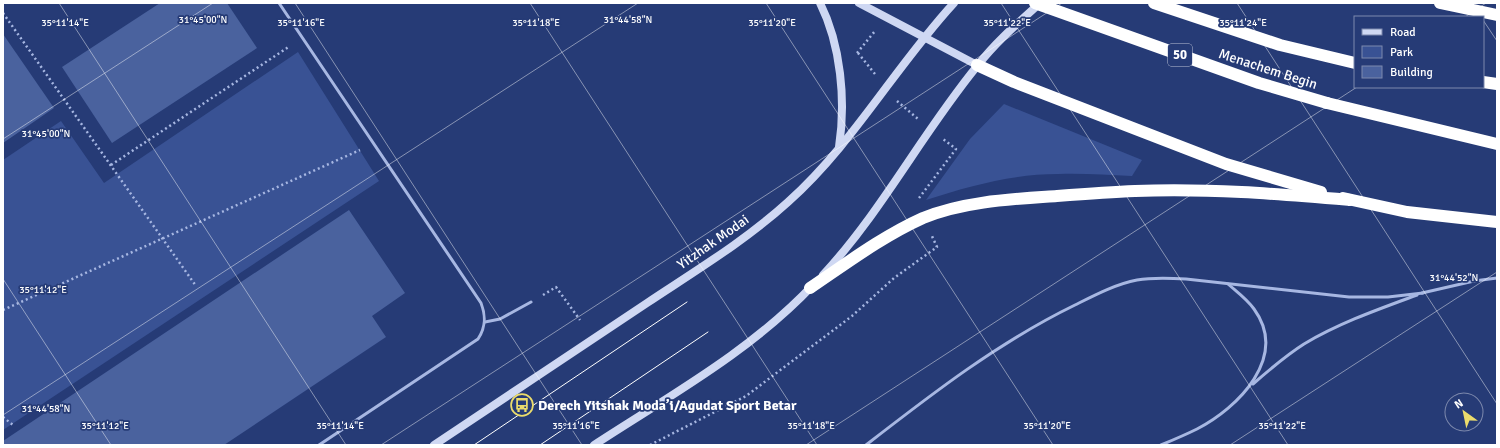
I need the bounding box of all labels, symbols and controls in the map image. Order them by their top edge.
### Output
text: 31°45'00"N [179,14,227,26]
text: 31°44'58"N [604,14,652,26]
legend [1354,16,1484,88]
text: 35°11'14"E [41,17,89,29]
text: 35°11'16"E [277,17,325,29]
text: 35°11'18"E [512,17,560,29]
text: 35°11'20"E [748,17,796,29]
text: 35°11'22"E [983,17,1031,29]
text: 35°11'24"E [1219,17,1267,29]
text: Road [1390,25,1416,40]
road number: 50 [1168,44,1192,66]
street label: Menachem Begin [1217,45,1319,93]
text: Park [1390,45,1413,60]
text: Building [1390,65,1433,80]
text: 31°45'00"N [22,128,70,140]
street label: Yitzhak Modai [674,211,752,273]
text: 31°44'52"N [1430,272,1478,284]
text: 35°11'12"E [19,284,67,296]
bus stop icon: Derech Yitshak Moda’i/Agudat Sport Betar [509,392,535,418]
north arrow [1444,392,1484,432]
text: N [1452,396,1466,412]
place label: Derech Yitshak Moda’i/Agudat Sport Betar [538,397,797,414]
text: 31°44'58"N [22,403,70,415]
text: 35°11'12"E [81,420,129,432]
text: 35°11'14"E [316,420,364,432]
text: 35°11'16"E [552,420,600,432]
text: 35°11'18"E [787,420,835,432]
text: 35°11'20"E [1023,420,1071,432]
text: 35°11'22"E [1258,420,1306,432]

